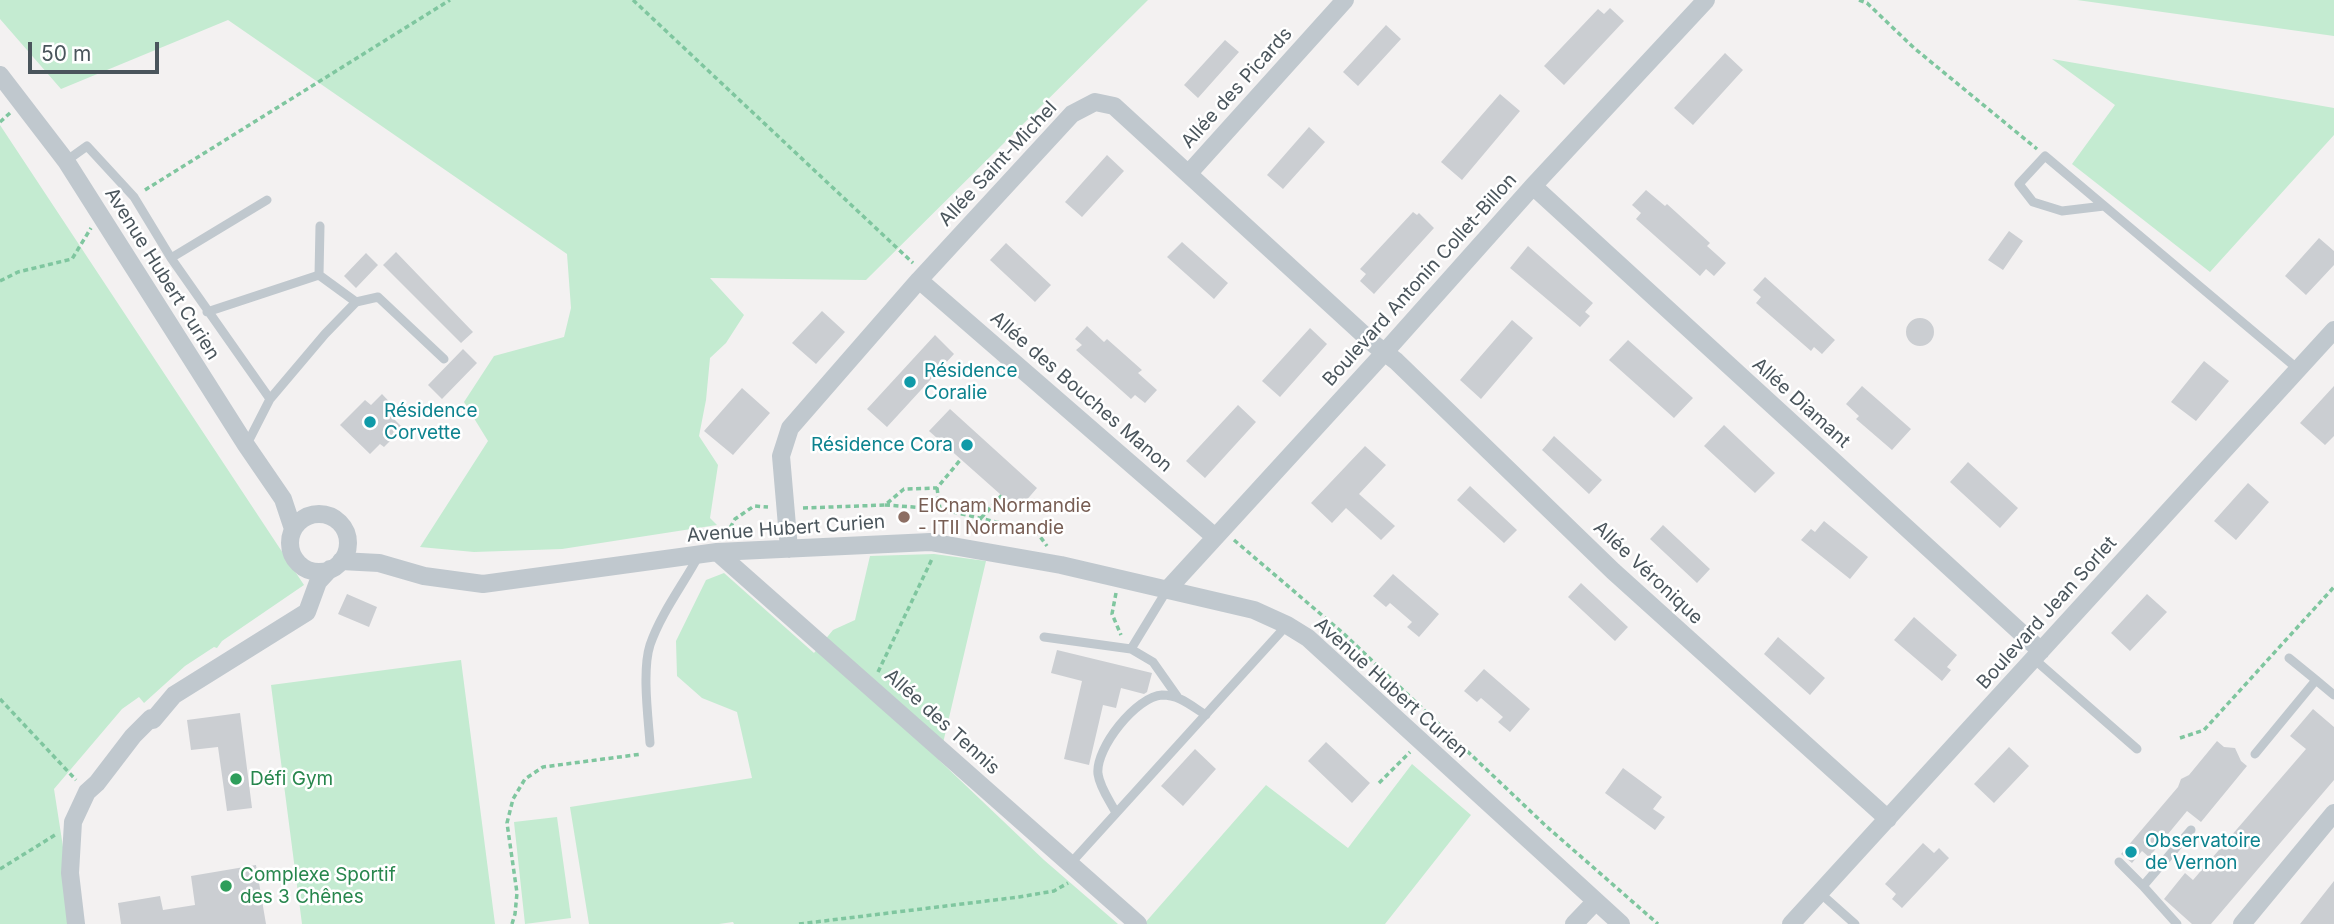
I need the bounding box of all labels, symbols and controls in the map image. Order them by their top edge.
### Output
street label: Allée des Picards [1177,23,1297,153]
scale bar [32,28,163,72]
text: 50 m [41,41,91,66]
street label: Allée Saint-Michel [934,97,1062,231]
street label: Boulevard Antonin Collet-Billon [1318,169,1522,391]
street label: Avenue Hubert Curien [100,184,224,364]
street label: Allée des Bouches Manon [986,307,1176,477]
street label: Allée Diamant [1747,353,1855,453]
place label: Résidence Coralie [924,360,1018,404]
marker: Résidence Coralie [902,374,918,390]
place label: Résidence Corvette [384,400,478,444]
marker: Résidence Corvette [362,414,378,430]
place label: Résidence Cora [811,434,953,456]
marker: Résidence Cora [959,437,975,453]
place label: EICnam Normandie - ITII Normandie [918,495,1091,539]
marker: EICnam Normandie - ITII Normandie [896,509,912,525]
street label: Avenue Hubert Curien [686,511,886,547]
street label: Allée Véronique [1589,517,1707,629]
street label: Boulevard Jean Sorlet [1972,532,2122,694]
street label: Avenue Hubert Curien [1310,613,1472,763]
street label: Allée des Tennis [880,664,1004,780]
place label: Défi Gym [250,768,333,790]
marker: Défi Gym [228,771,244,787]
place label: Observatoire de Vernon [2145,830,2261,874]
marker: Observatoire de Vernon [2123,844,2139,860]
place label: Complexe Sportif des 3 Chênes [240,864,396,908]
marker: Complexe Sportif des 3 Chênes [218,878,234,894]

